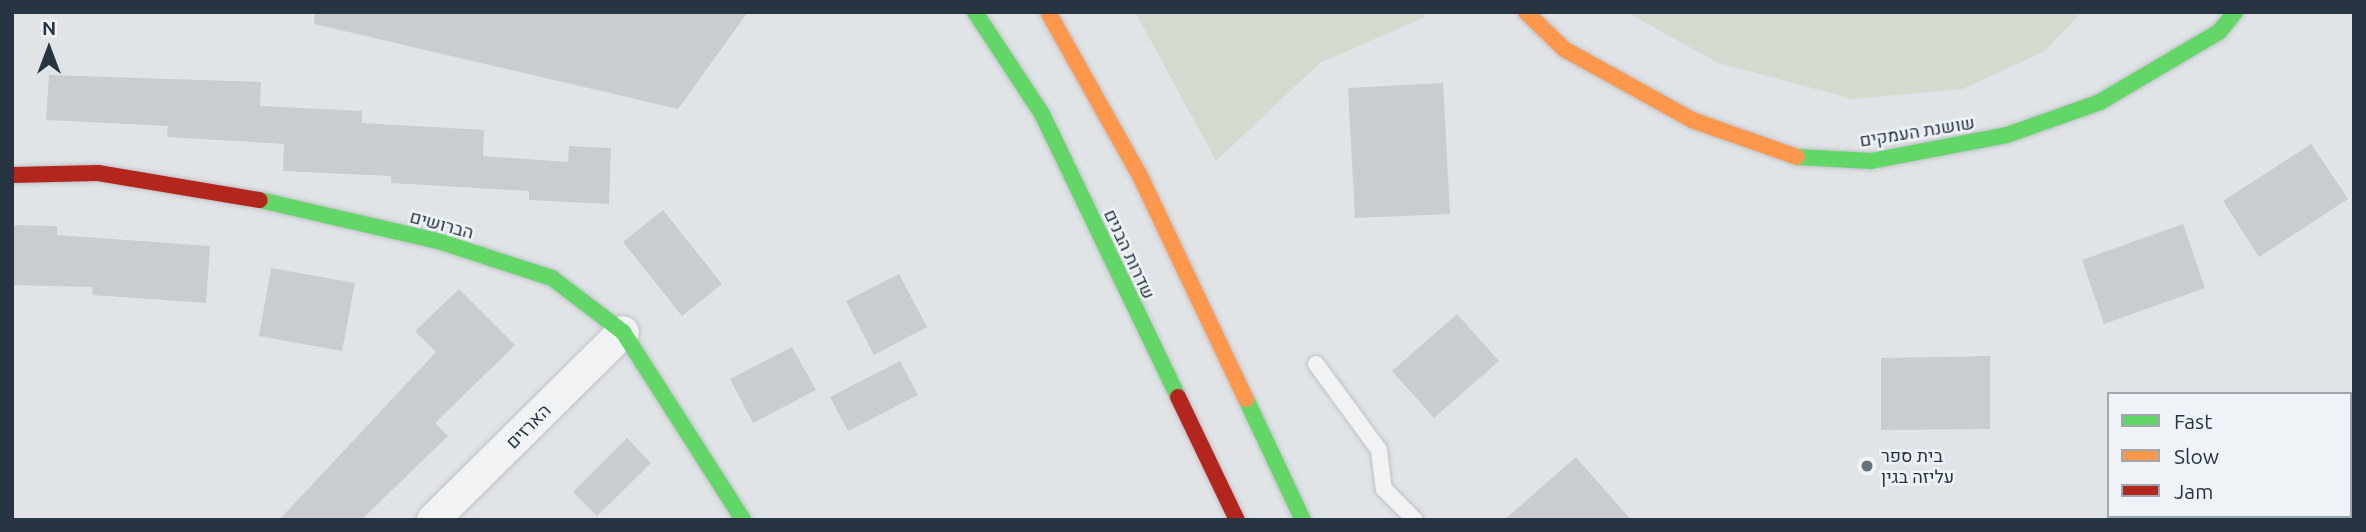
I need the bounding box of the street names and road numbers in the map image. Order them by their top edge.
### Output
street label: שושנת העמקים [1858,111,1976,151]
street label: הברושים [408,205,476,243]
street label: שדרות הבנים [1100,206,1160,302]
street label: הארזים [501,399,555,453]

